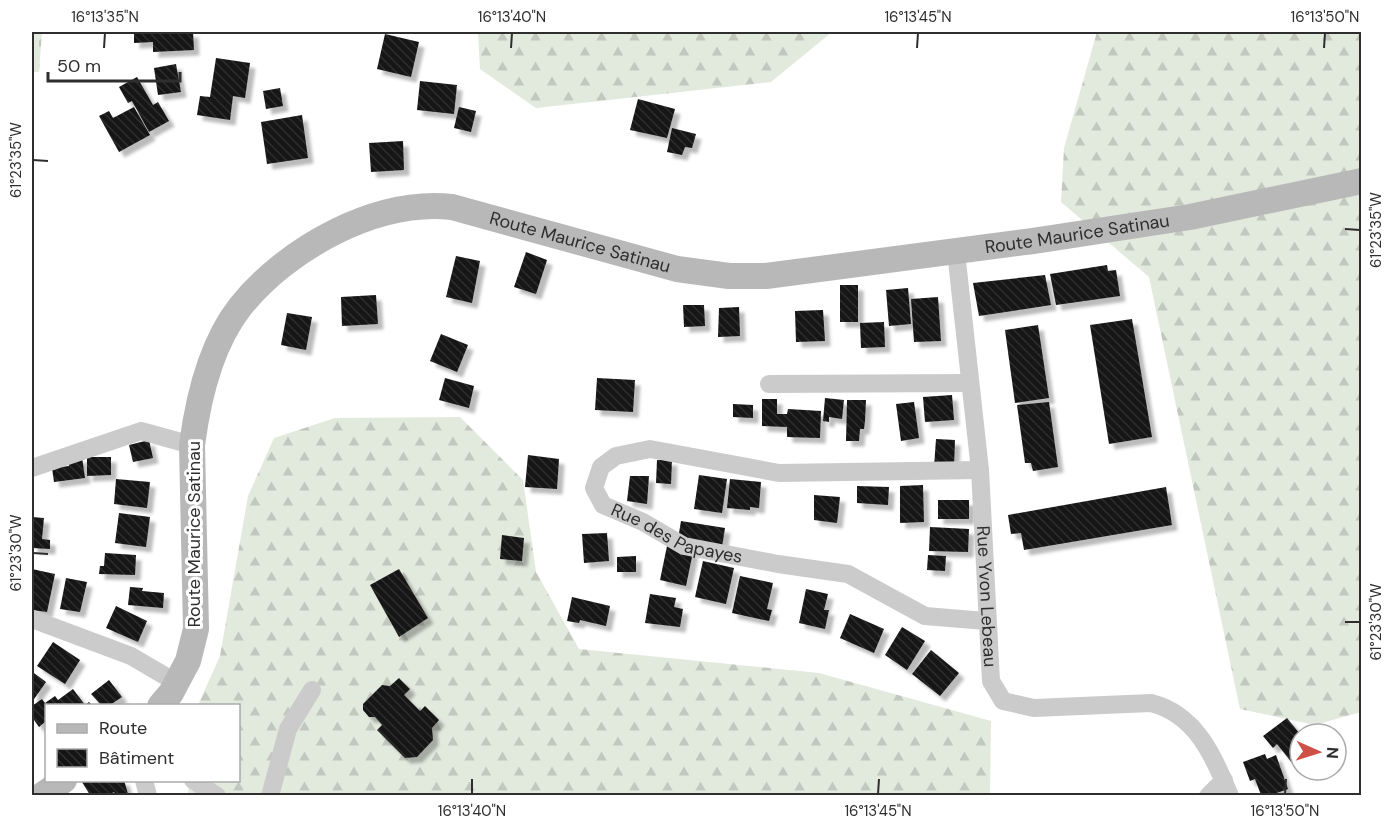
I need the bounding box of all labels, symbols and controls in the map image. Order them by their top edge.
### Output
text: 16°13'35"N [71,7,139,27]
text: 16°13'40"N [478,7,546,27]
text: 16°13'45"N [884,7,952,27]
text: 16°13'50"N [1291,7,1359,27]
scale bar [48,45,180,83]
text: 50 m [57,54,101,78]
text: 61°23'35"W [6,122,26,198]
text: 61°23'35"W [1366,192,1386,268]
street label: Route Maurice Satinau [487,206,673,279]
street label: Route Maurice Satinau [983,208,1171,259]
street label: Route Maurice Satinau [182,441,206,627]
street label: Rue des Papayes [607,498,745,569]
text: 61°23'30"W [6,514,26,592]
street label: Rue Yvon Lebeau [971,525,1002,668]
text: 61°23'30"W [1366,583,1386,661]
legend [45,704,240,782]
text: Route [99,716,147,740]
north arrow [1288,722,1348,782]
text: Bâtiment [99,746,174,770]
text: N [1322,746,1343,759]
text: 16°13'40"N [438,801,506,821]
text: 16°13'45"N [844,801,912,821]
text: 16°13'50"N [1251,801,1319,821]

